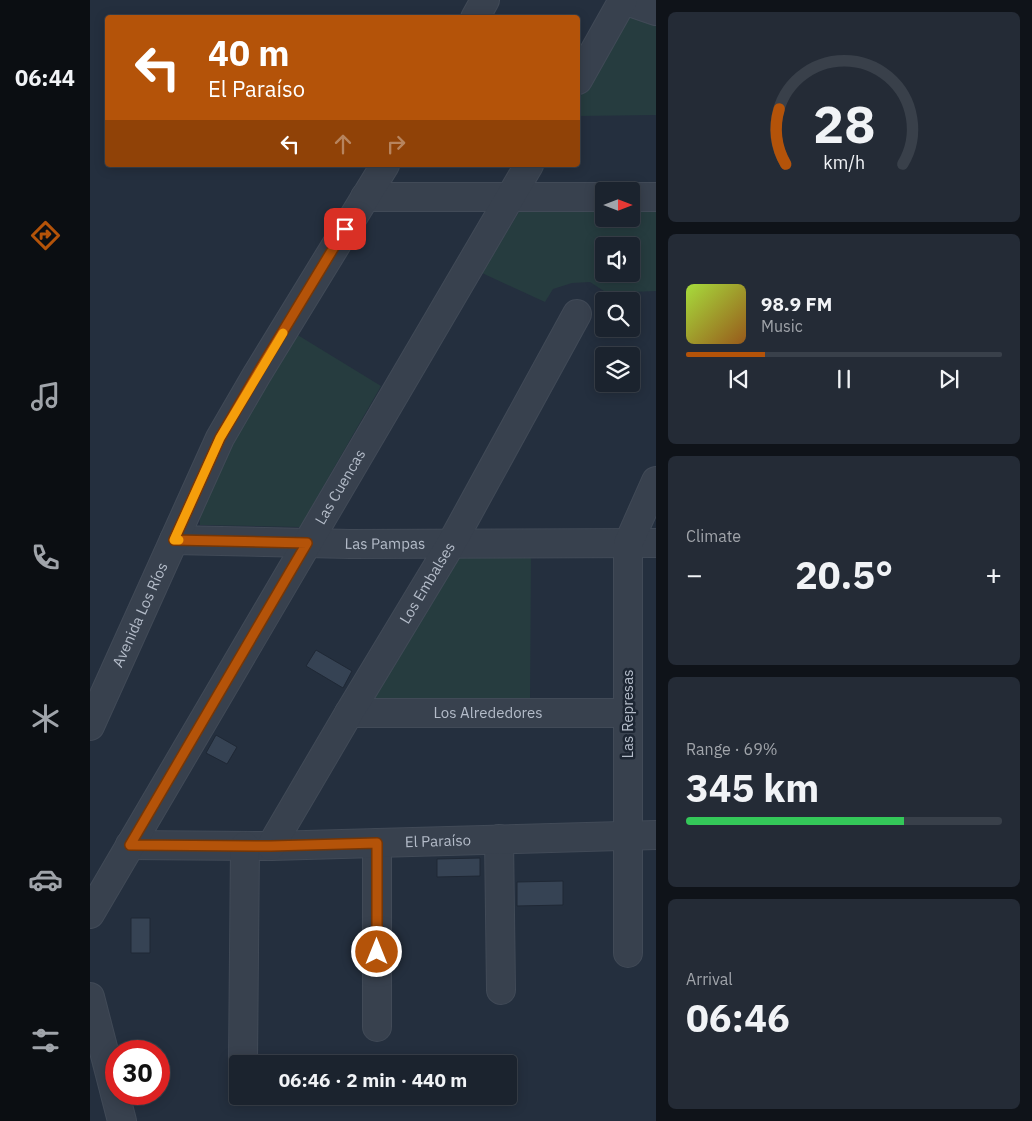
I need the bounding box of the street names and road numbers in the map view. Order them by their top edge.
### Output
street label: Las Cuencas [310,446,369,528]
street label: Las Pampas [345,534,425,553]
street label: Los Embalses [395,538,459,627]
street label: Avenida Los Ríos [108,559,172,670]
street label: Las Represas [618,670,637,758]
street label: Los Alrededores [433,703,543,722]
street label: El Paraíso [405,830,471,851]

